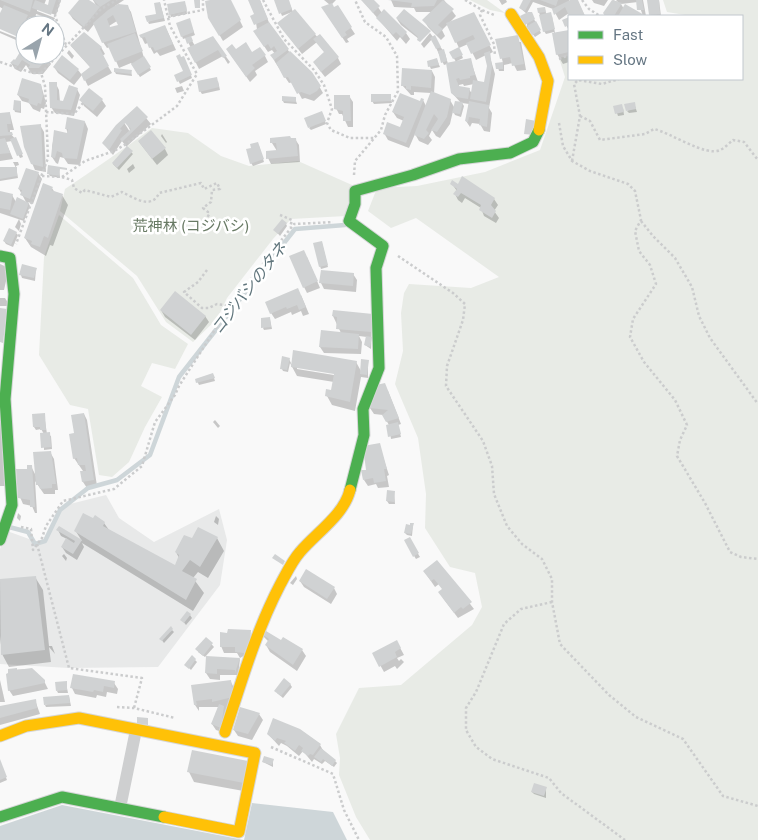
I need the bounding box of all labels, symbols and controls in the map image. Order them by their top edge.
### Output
north arrow [15,15,65,65]
legend [568,15,743,80]
text: N [39,20,57,39]
text: Fast [613,26,643,43]
text: Slow [613,51,648,68]
park label: 荒神林 (コジバシ) [133,217,249,234]
water label: コジバシのタネ [207,238,291,338]

